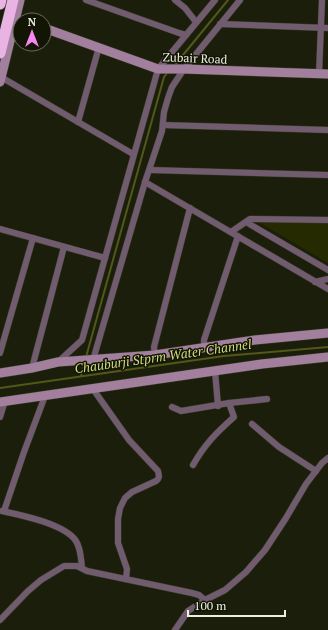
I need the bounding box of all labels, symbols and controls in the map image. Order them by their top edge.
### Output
north arrow [12,12,52,52]
text: N [28,15,37,29]
street label: Zubair Road [162,49,228,67]
water label: Chauburji Stprm Water Channel [73,335,253,377]
scale bar [188,592,285,618]
text: 100 m [194,598,227,613]

